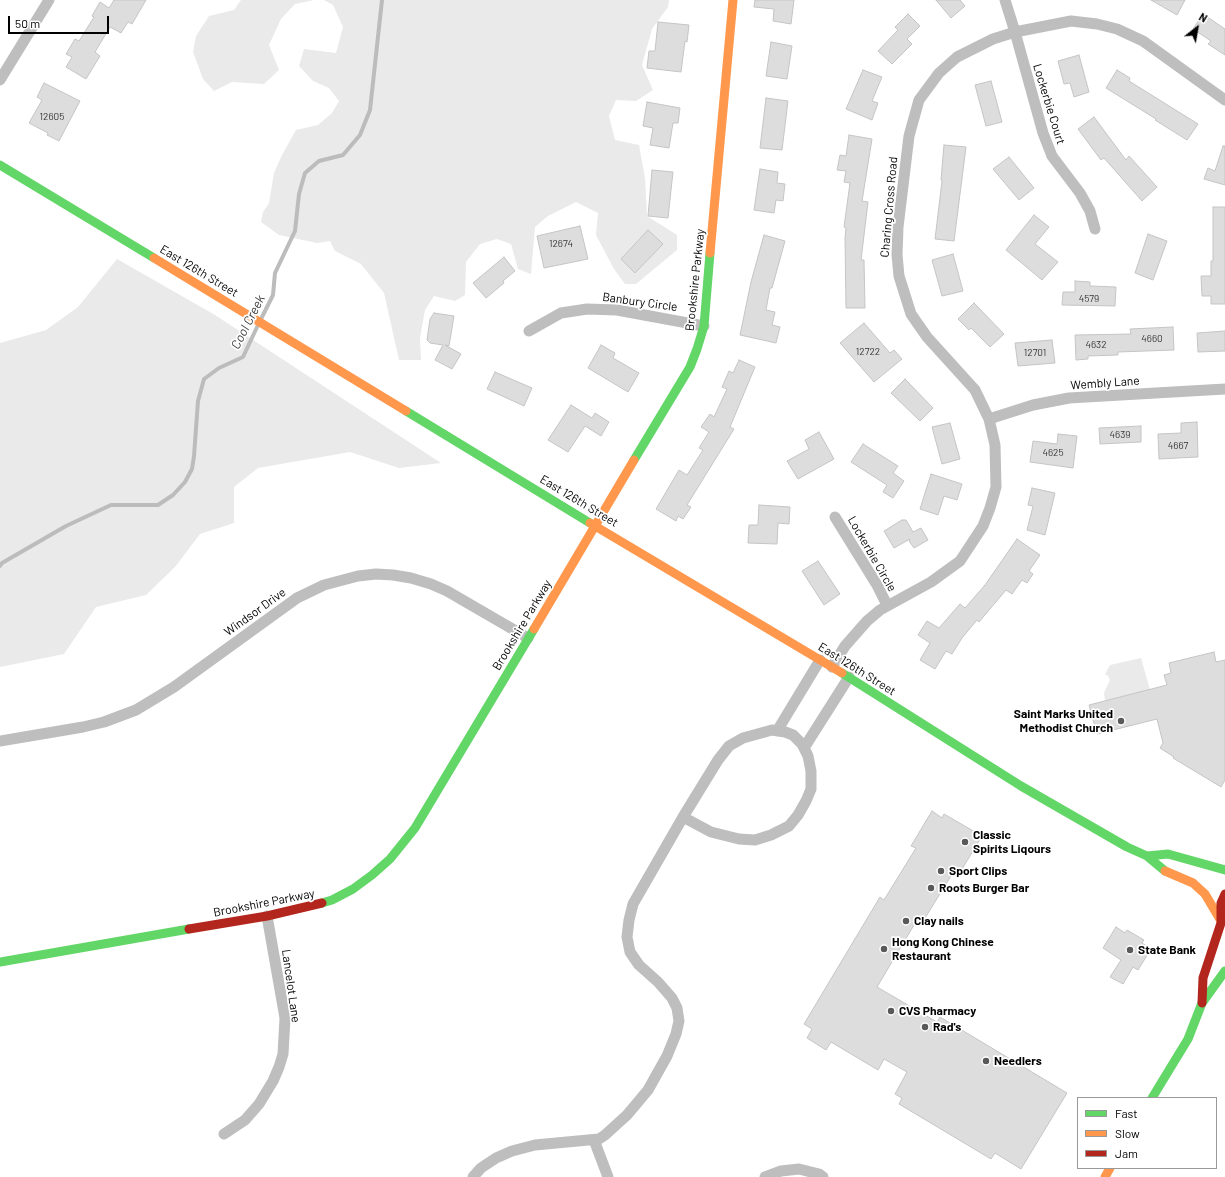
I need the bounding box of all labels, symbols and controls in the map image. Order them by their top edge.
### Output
scale bar [10,8,111,34]
north arrow [1177,8,1217,48]
text: N [1197,10,1210,25]
text: 50 m [15,16,40,30]
street label: Lockerbie Court [1030,62,1068,146]
house number: 12605 [40,111,64,123]
street label: Charing Cross Road [877,156,901,258]
street label: Brookshire Parkway [682,228,708,332]
house number: 12674 [549,238,573,250]
street label: East 126th Street [157,242,241,300]
street label: Banbury Circle [602,290,678,314]
water label: Cool Creek [228,292,268,352]
house number: 4579 [1079,293,1099,305]
house number: 4660 [1141,333,1163,345]
house number: 4632 [1085,339,1107,351]
house number: 12722 [856,346,880,358]
house number: 12701 [1024,347,1046,359]
street label: Wembly Lane [1070,373,1140,393]
house number: 4639 [1109,429,1131,441]
house number: 4667 [1168,440,1188,452]
house number: 4625 [1042,447,1064,459]
street label: East 126th Street [537,472,621,530]
street label: Lockerbie Circle [845,514,899,594]
street label: Brookshire Parkway [489,577,555,673]
street label: Windsor Drive [222,585,288,639]
street label: East 126th Street [816,639,898,699]
place label: Saint Marks United Methodist Church [1014,707,1113,735]
marker: Saint Marks United Methodist Church [1116,716,1126,726]
place label: Classic Spirits Liqours [973,828,1051,856]
marker: Classic Spirits Liqours [960,837,970,847]
place label: Sport Clips [949,864,1007,878]
marker: Sport Clips [936,866,946,876]
place label: Roots Burger Bar [939,881,1029,895]
marker: Roots Burger Bar [926,883,936,893]
street label: Brookshire Parkway [212,886,316,920]
place label: Clay nails [914,914,964,928]
marker: Clay nails [901,916,911,926]
place label: Hong Kong Chinese Restaurant [892,935,994,963]
place label: State Bank [1138,943,1196,957]
marker: Hong Kong Chinese Restaurant [879,944,889,954]
marker: State Bank [1125,945,1135,955]
street label: Lancelot Lane [279,949,303,1023]
place label: CVS Pharmacy [899,1004,976,1018]
marker: CVS Pharmacy [886,1006,896,1016]
place label: Rad's [933,1020,961,1034]
marker: Rad's [920,1022,930,1032]
place label: Needlers [994,1054,1042,1068]
marker: Needlers [981,1056,991,1066]
legend [1077,1097,1217,1169]
text: Fast [1115,1106,1138,1120]
text: Slow [1115,1126,1140,1140]
text: Jam [1115,1146,1138,1160]

